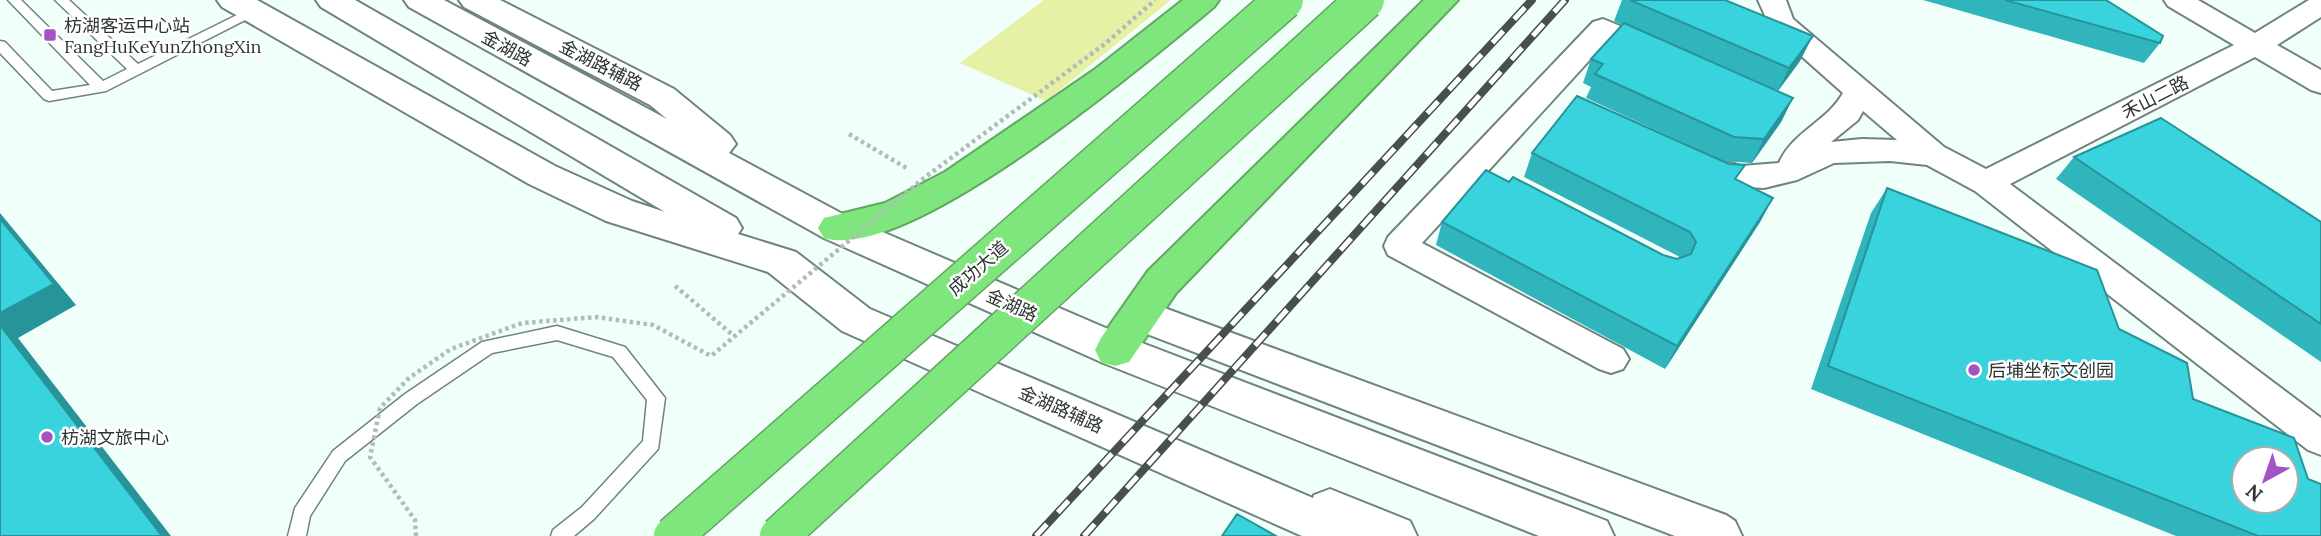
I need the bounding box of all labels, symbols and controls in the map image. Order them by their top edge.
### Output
place label: 枋湖客运中心站 FangHuKeYunZhongXin [64,14,262,58]
street label: 金湖路 [478,25,536,71]
marker: 枋湖客运中心站 FangHuKeYunZhongXin [42,27,58,43]
street label: 金湖路辅路 [556,34,646,96]
street label: 禾山二路 [2118,70,2192,124]
street label: 成功大道 [943,236,1013,300]
street label: 金湖路 [983,284,1041,326]
place label: 后埔坐标文创园 [1988,359,2114,382]
marker: 后埔坐标文创园 [1966,362,1982,378]
street label: 金湖路辅路 [1015,380,1107,438]
place label: 枋湖文旅中心 [61,426,169,449]
marker: 枋湖文旅中心 [39,429,55,445]
north arrow [2230,445,2300,515]
text: N [2240,479,2267,507]

